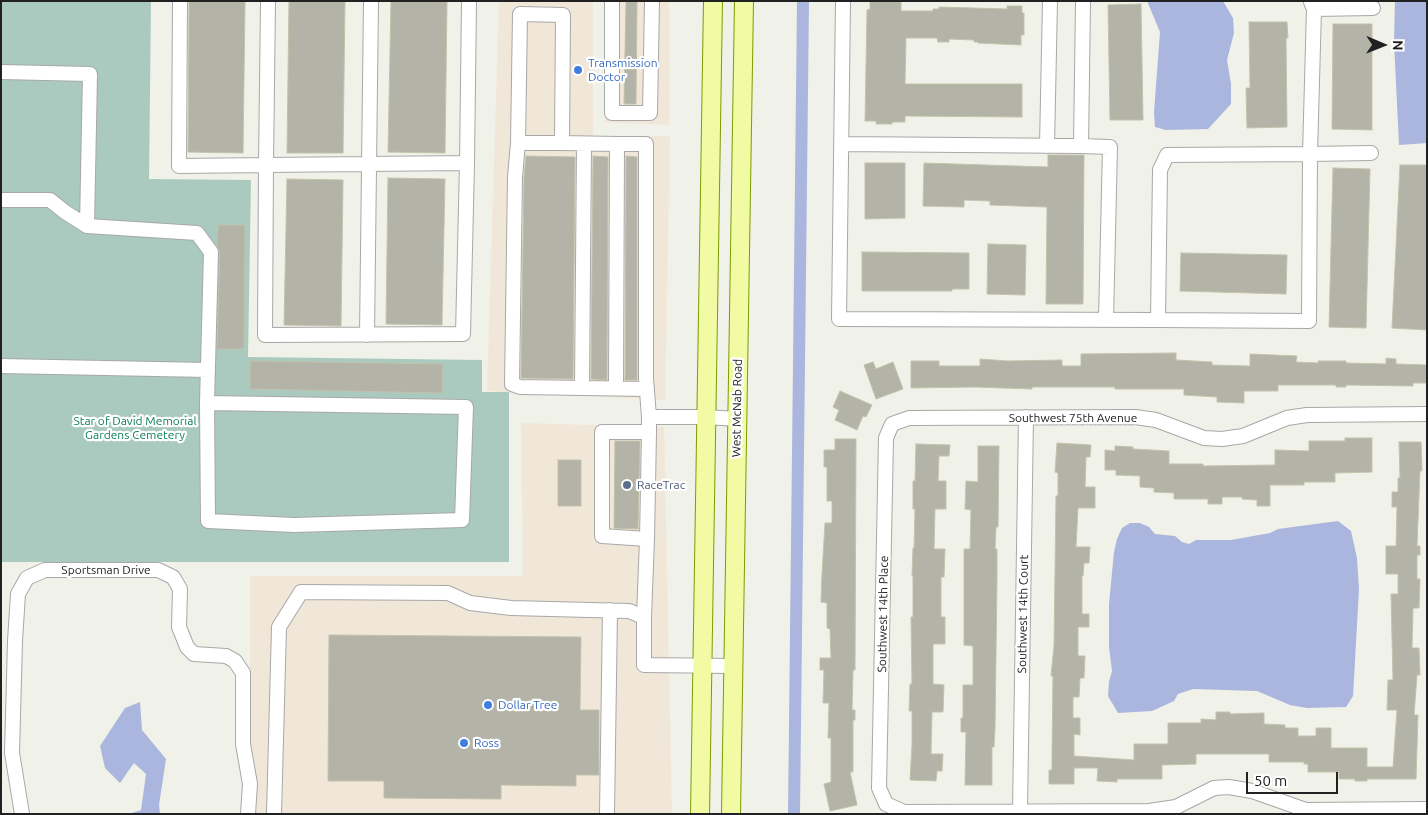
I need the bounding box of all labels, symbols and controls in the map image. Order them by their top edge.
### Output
north arrow [1358,20,1408,70]
text: N [1390,40,1406,51]
place label: Transmission Doctor [588,56,658,84]
marker: Transmission Doctor [572,64,584,76]
street label: West McNab Road [729,359,745,457]
street label: Southwest 75th Avenue [1009,411,1137,425]
park label: Star of David Memorial Gardens Cemetery [73,414,197,442]
place label: RaceTrac [637,478,685,492]
marker: RaceTrac [621,479,633,491]
street label: Southwest 14th Place [875,555,891,673]
street label: Southwest 14th Court [1015,555,1031,673]
street label: Sportsman Drive [61,563,151,577]
place label: Dollar Tree [498,698,557,712]
marker: Dollar Tree [482,699,494,711]
place label: Ross [474,736,499,750]
marker: Ross [458,737,470,749]
scale bar [1248,762,1340,794]
text: 50 m [1254,772,1287,789]

